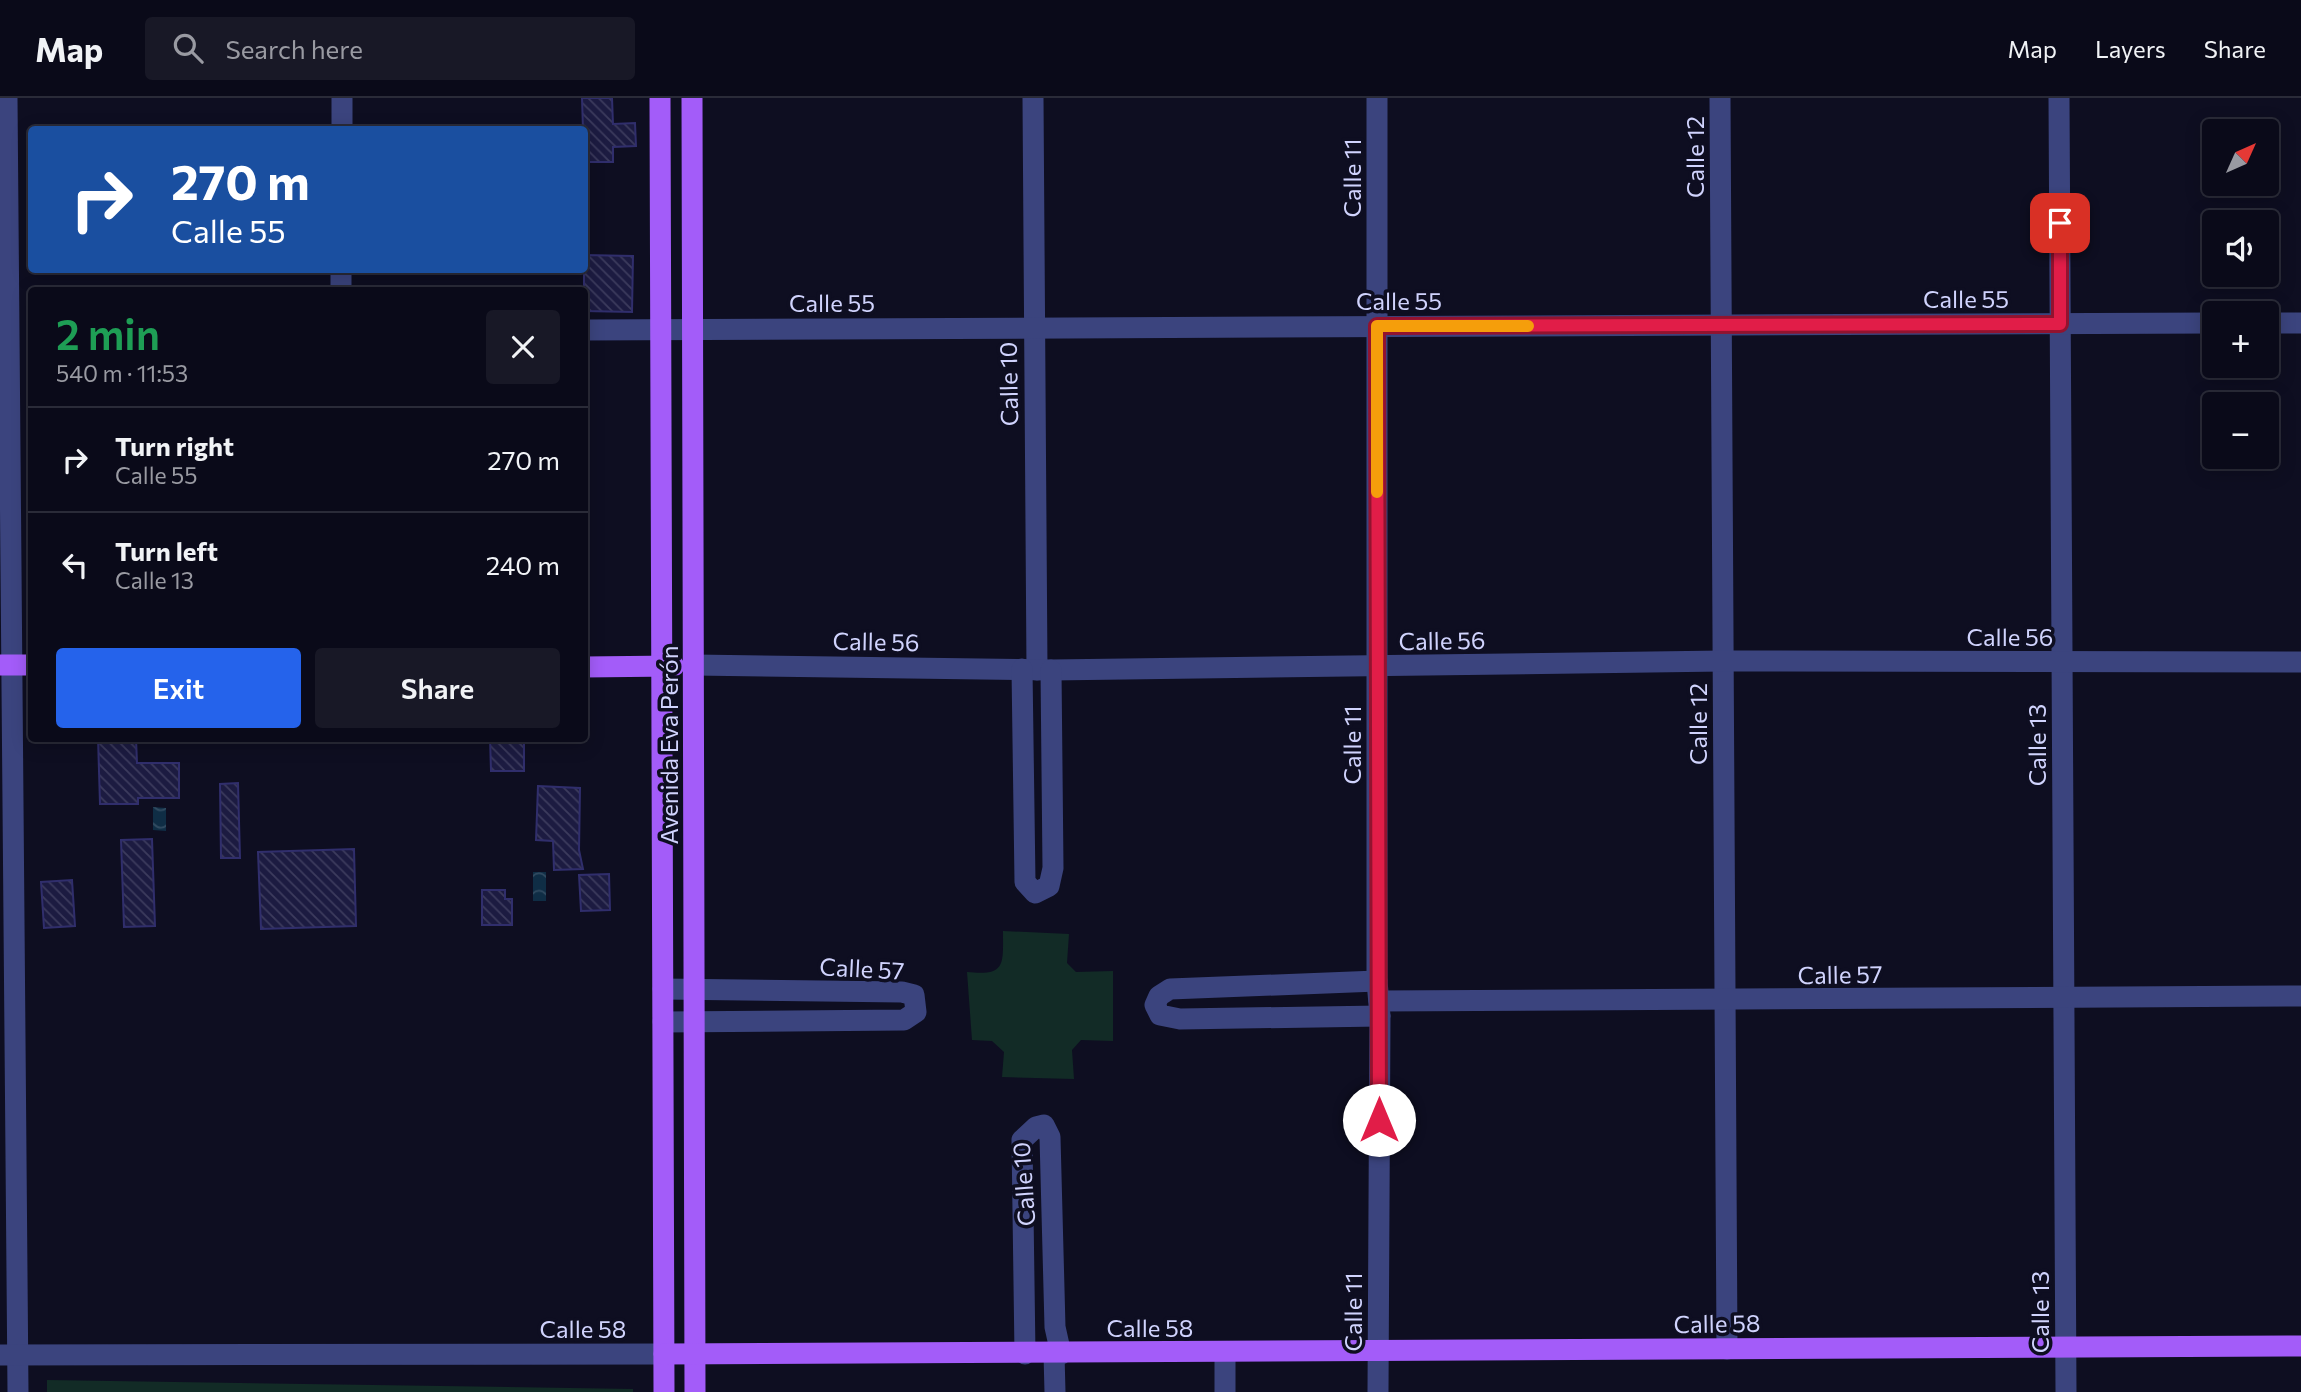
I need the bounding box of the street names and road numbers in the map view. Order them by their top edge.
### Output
street label: Calle 12 [1680,116,1709,198]
street label: Calle 11 [1337,139,1366,217]
street label: Calle 55 [1923,284,2009,313]
street label: Calle 55 [1356,286,1442,315]
street label: Calle 55 [789,288,875,317]
street label: Calle 10 [993,342,1023,426]
street label: Calle 56 [1967,622,2053,651]
street label: Calle 56 [1398,625,1486,655]
street label: Calle 56 [832,626,920,656]
street label: Avenida Eva Perón [654,646,683,844]
street label: Calle 12 [1683,683,1712,765]
street label: Calle 13 [2022,704,2051,786]
street label: Calle 11 [1337,706,1366,784]
street label: Calle 57 [819,951,905,985]
street label: Calle 57 [1797,959,1883,989]
street label: Calle 10 [1006,1141,1040,1227]
street label: Calle 13 [2025,1271,2054,1353]
street label: Calle 11 [1338,1273,1367,1351]
street label: Calle 58 [1673,1308,1761,1338]
street label: Calle 58 [1107,1313,1193,1342]
street label: Calle 58 [540,1314,626,1343]

